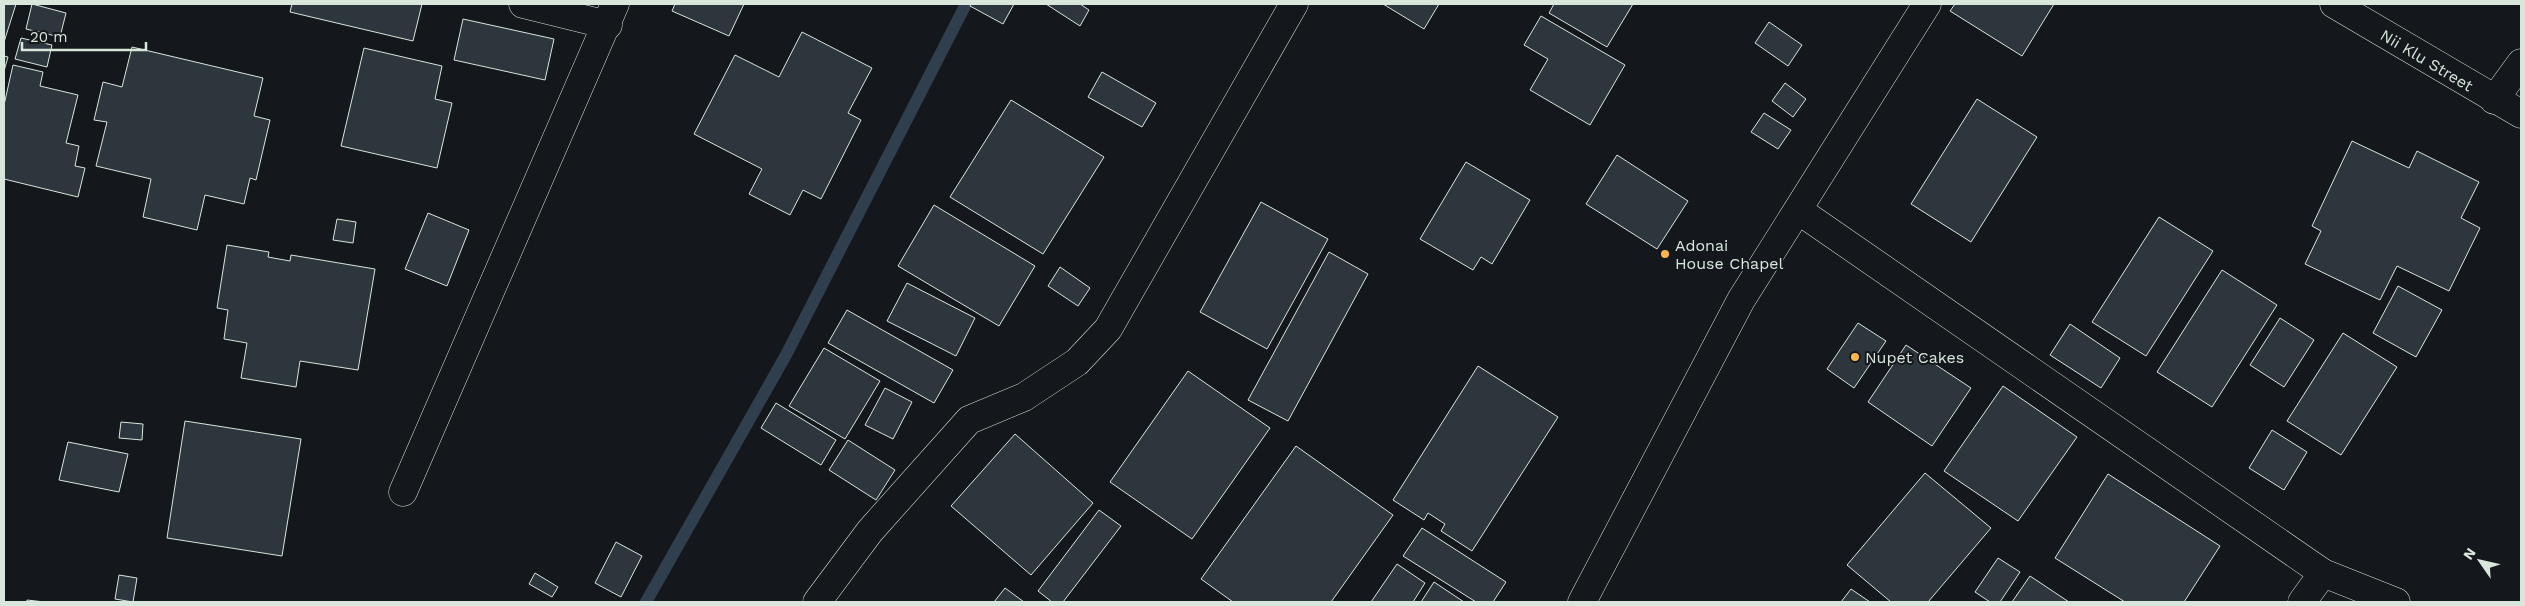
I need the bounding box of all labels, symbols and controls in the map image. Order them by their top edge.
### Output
scale bar [22,20,146,52]
street label: Nii Klu Street [2377,25,2477,96]
text: 20 m [30,28,68,46]
place label: Adonai House Chapel [1675,236,1783,273]
marker: Adonai House Chapel [1659,248,1671,260]
place label: Nupet Cakes [1865,348,1964,367]
marker: Nupet Cakes [1849,351,1861,363]
north arrow [2455,536,2505,586]
text: N [2460,545,2479,563]

